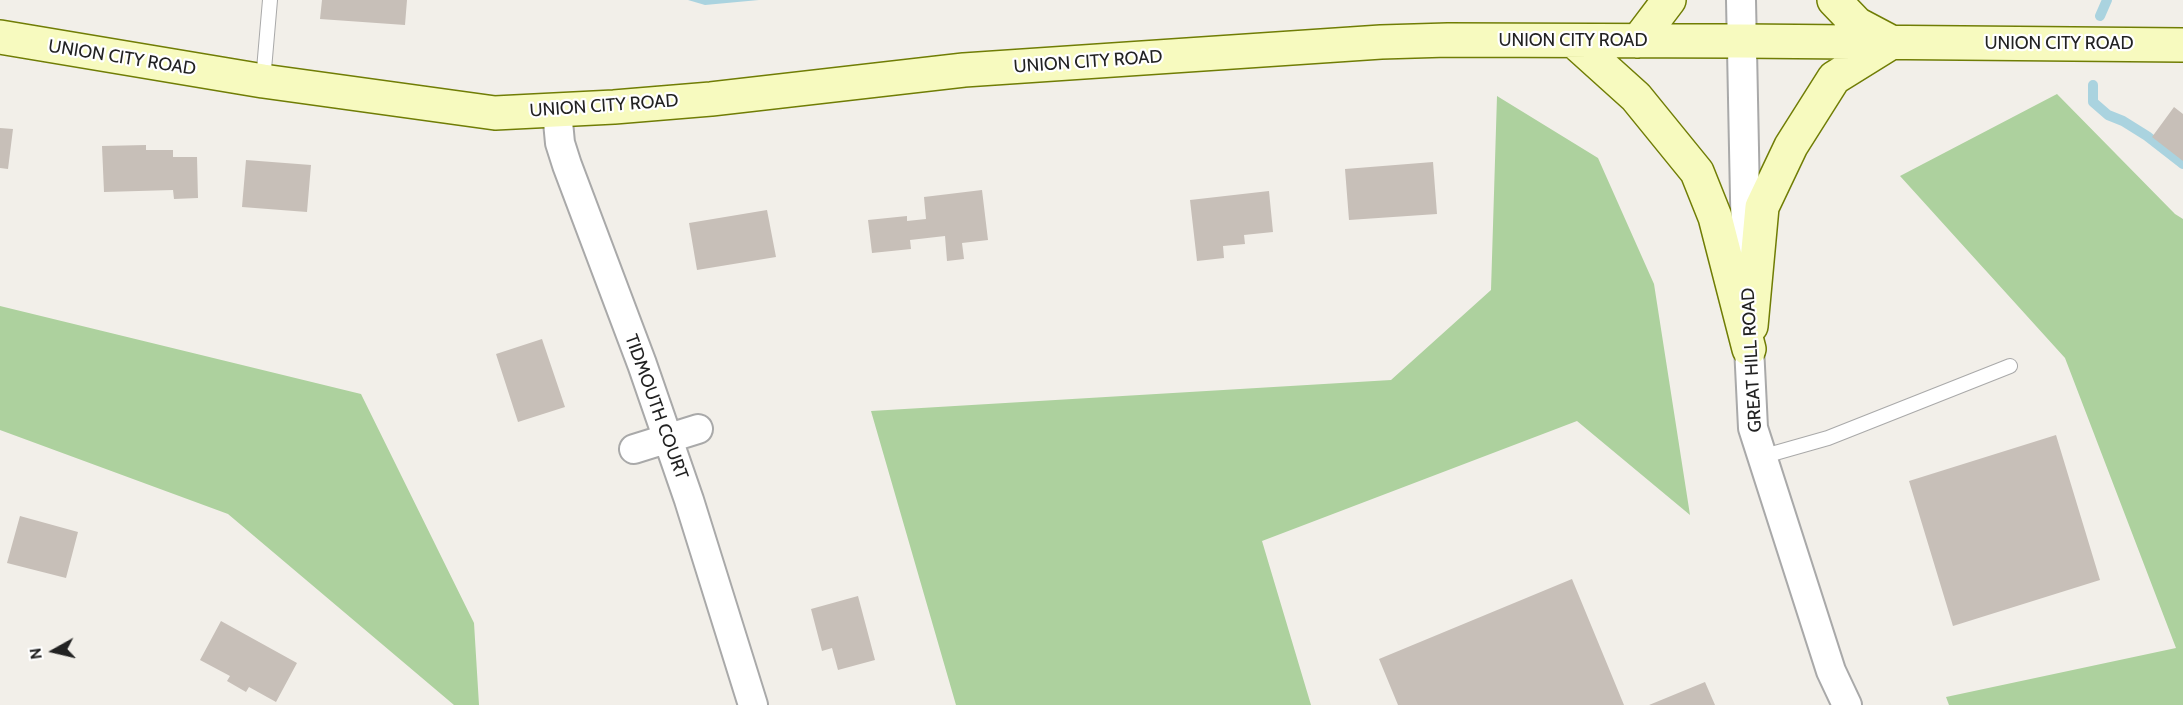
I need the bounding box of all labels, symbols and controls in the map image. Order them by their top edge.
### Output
street label: UNION CITY ROAD [1498,30,1648,52]
street label: UNION CITY ROAD [1984,33,2134,55]
street label: UNION CITY ROAD [47,36,197,80]
street label: UNION CITY ROAD [1013,46,1163,78]
street label: UNION CITY ROAD [529,90,679,122]
street label: GREAT HILL ROAD [1737,287,1767,433]
street label: TIDMOUTH COURT [620,331,692,483]
north arrow [24,621,84,681]
text: N [25,647,46,660]

